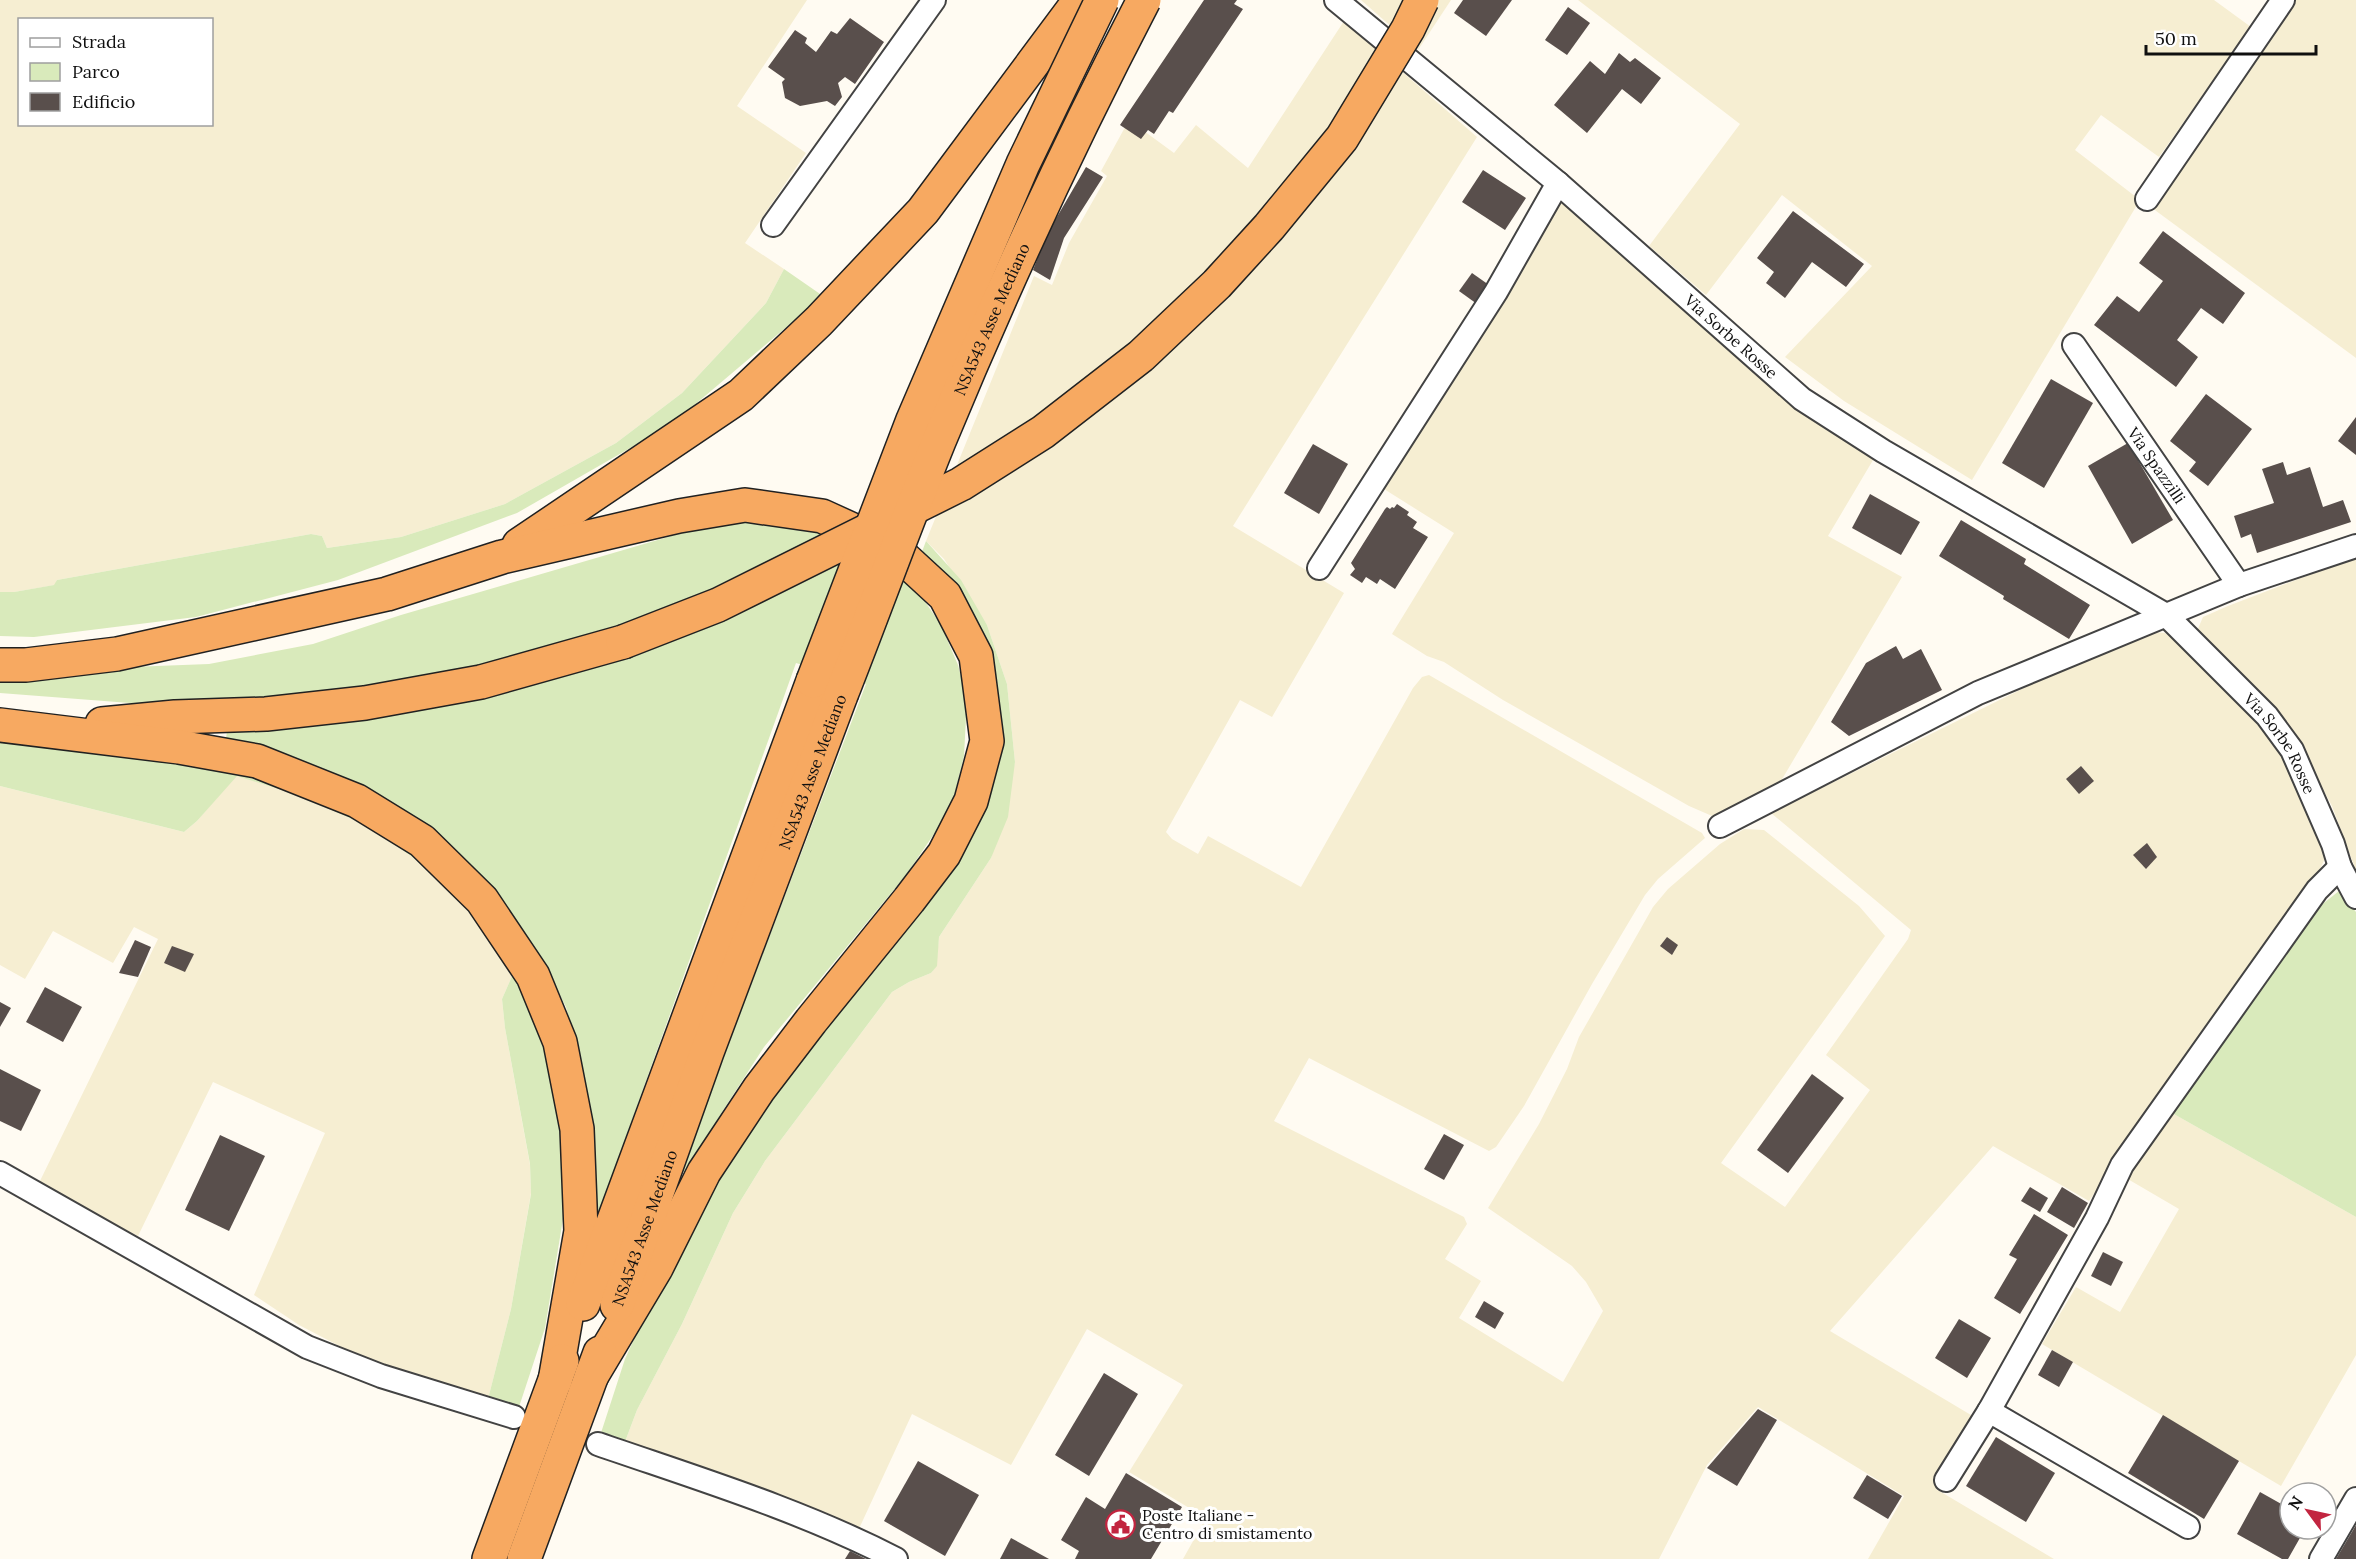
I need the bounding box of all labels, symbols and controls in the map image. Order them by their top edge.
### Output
legend [18,18,213,126]
scale bar [2146,18,2316,56]
text: 50 m [2155,27,2197,50]
text: Strada [72,30,126,53]
text: Parco [72,60,120,83]
text: Edificio [72,90,135,113]
street label: NSA543 Asse Mediano [949,240,1034,398]
street label: Via Sorbe Rosse [1680,289,1782,383]
street label: Via Spazzilli [2123,423,2190,507]
street label: Via Sorbe Rosse [2239,688,2320,797]
street label: NSA543 Asse Mediano [774,691,850,852]
street label: NSA543 Asse Mediano [608,1147,681,1308]
north arrow [2278,1481,2338,1541]
text: N [2284,1492,2307,1513]
place label: Poste Italiane - Centro di smistamento [1142,1505,1312,1543]
public building icon: Poste Italiane - Centro di smistamento [1105,1508,1137,1540]

